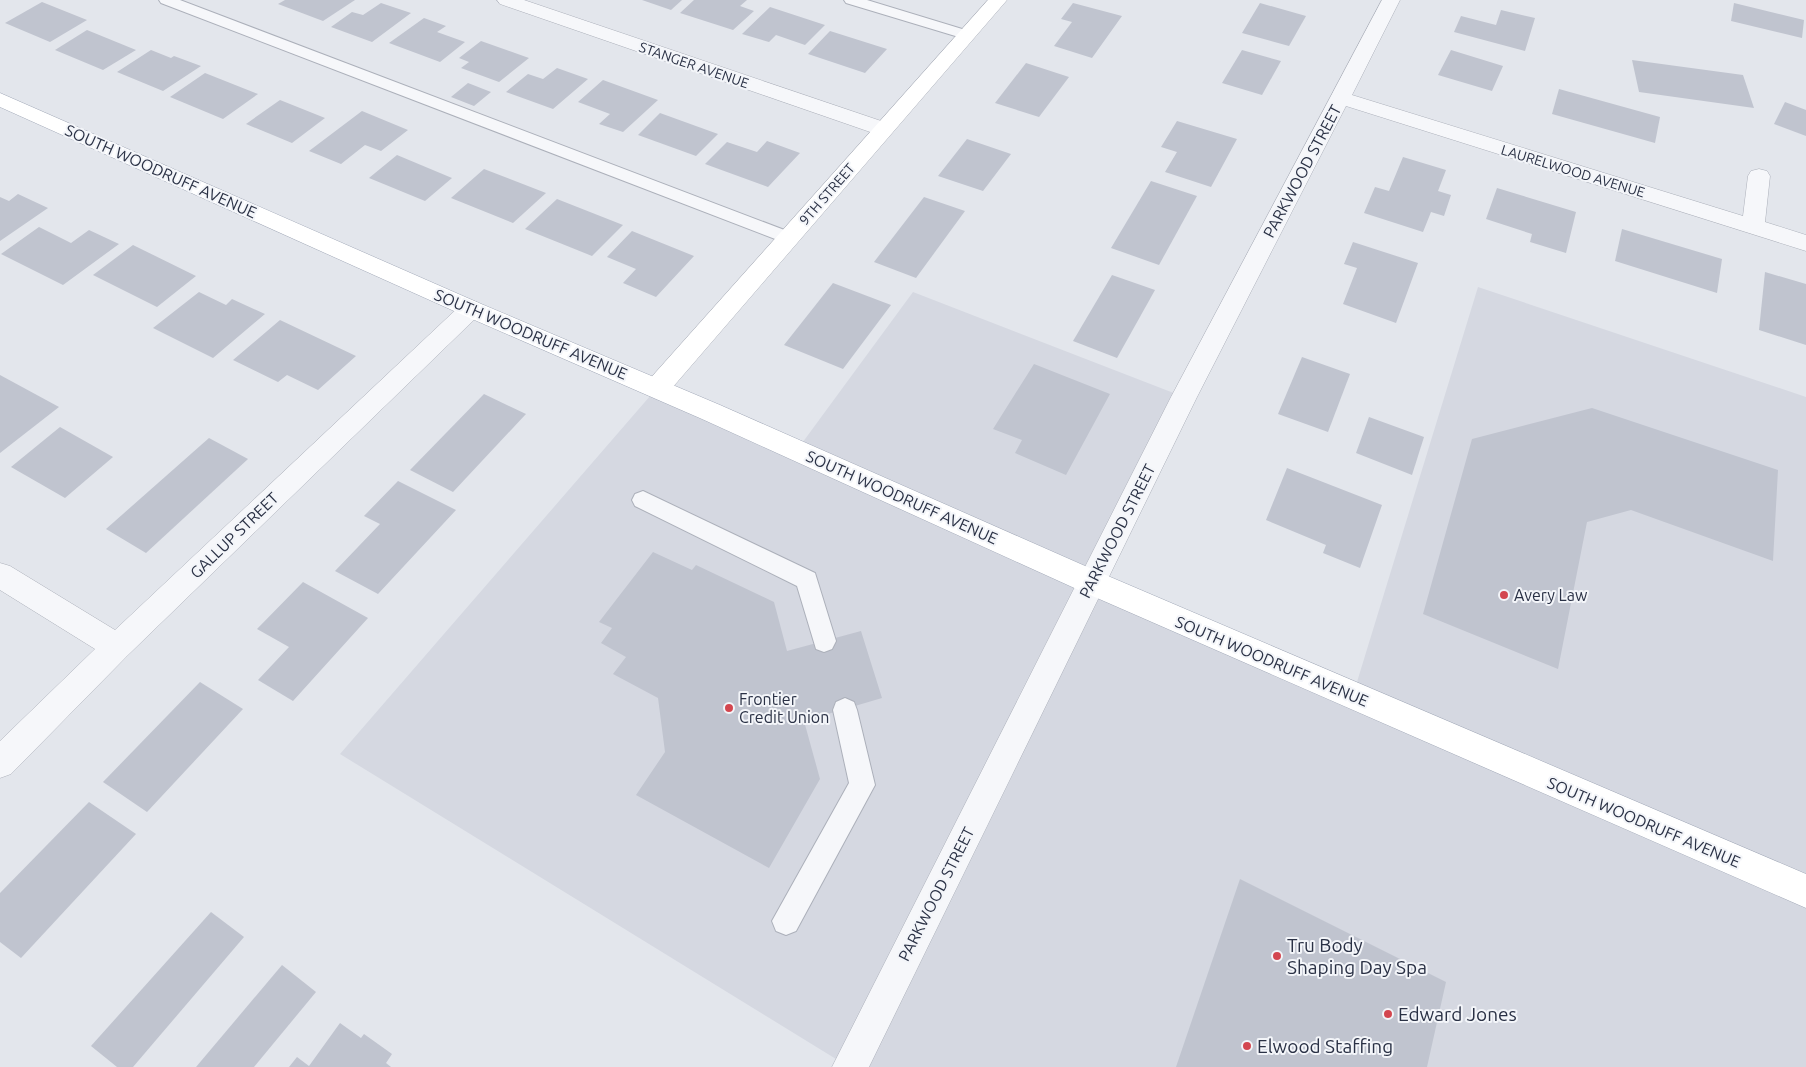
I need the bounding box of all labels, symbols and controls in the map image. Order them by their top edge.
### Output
street label: STANGER AVENUE [637,39,751,91]
street label: PARKWOOD STREET [1259,101,1345,240]
street label: SOUTH WOODRUFF AVENUE [62,121,260,221]
street label: LAURELWOOD AVENUE [1499,141,1647,201]
street label: 9TH STREET [796,160,858,228]
street label: SOUTH WOODRUFF AVENUE [432,285,630,383]
street label: SOUTH WOODRUFF AVENUE [803,447,1001,547]
street label: PARKWOOD STREET [1075,461,1159,601]
street label: GALLUP STREET [186,488,282,582]
place label: Avery Law [1514,586,1588,604]
marker: Avery Law [1498,589,1510,601]
street label: SOUTH WOODRUFF AVENUE [1173,612,1371,710]
place label: Frontier Credit Union [739,690,829,726]
marker: Frontier Credit Union [723,702,735,714]
street label: SOUTH WOODRUFF AVENUE [1545,773,1743,871]
street label: PARKWOOD STREET [894,824,978,964]
place label: Tru Body Shaping Day Spa [1287,934,1427,978]
marker: Tru Body Shaping Day Spa [1271,950,1283,962]
place label: Edward Jones [1398,1003,1517,1025]
marker: Edward Jones [1382,1008,1394,1020]
place label: Elwood Staffing [1257,1035,1393,1057]
marker: Elwood Staffing [1241,1040,1253,1052]

